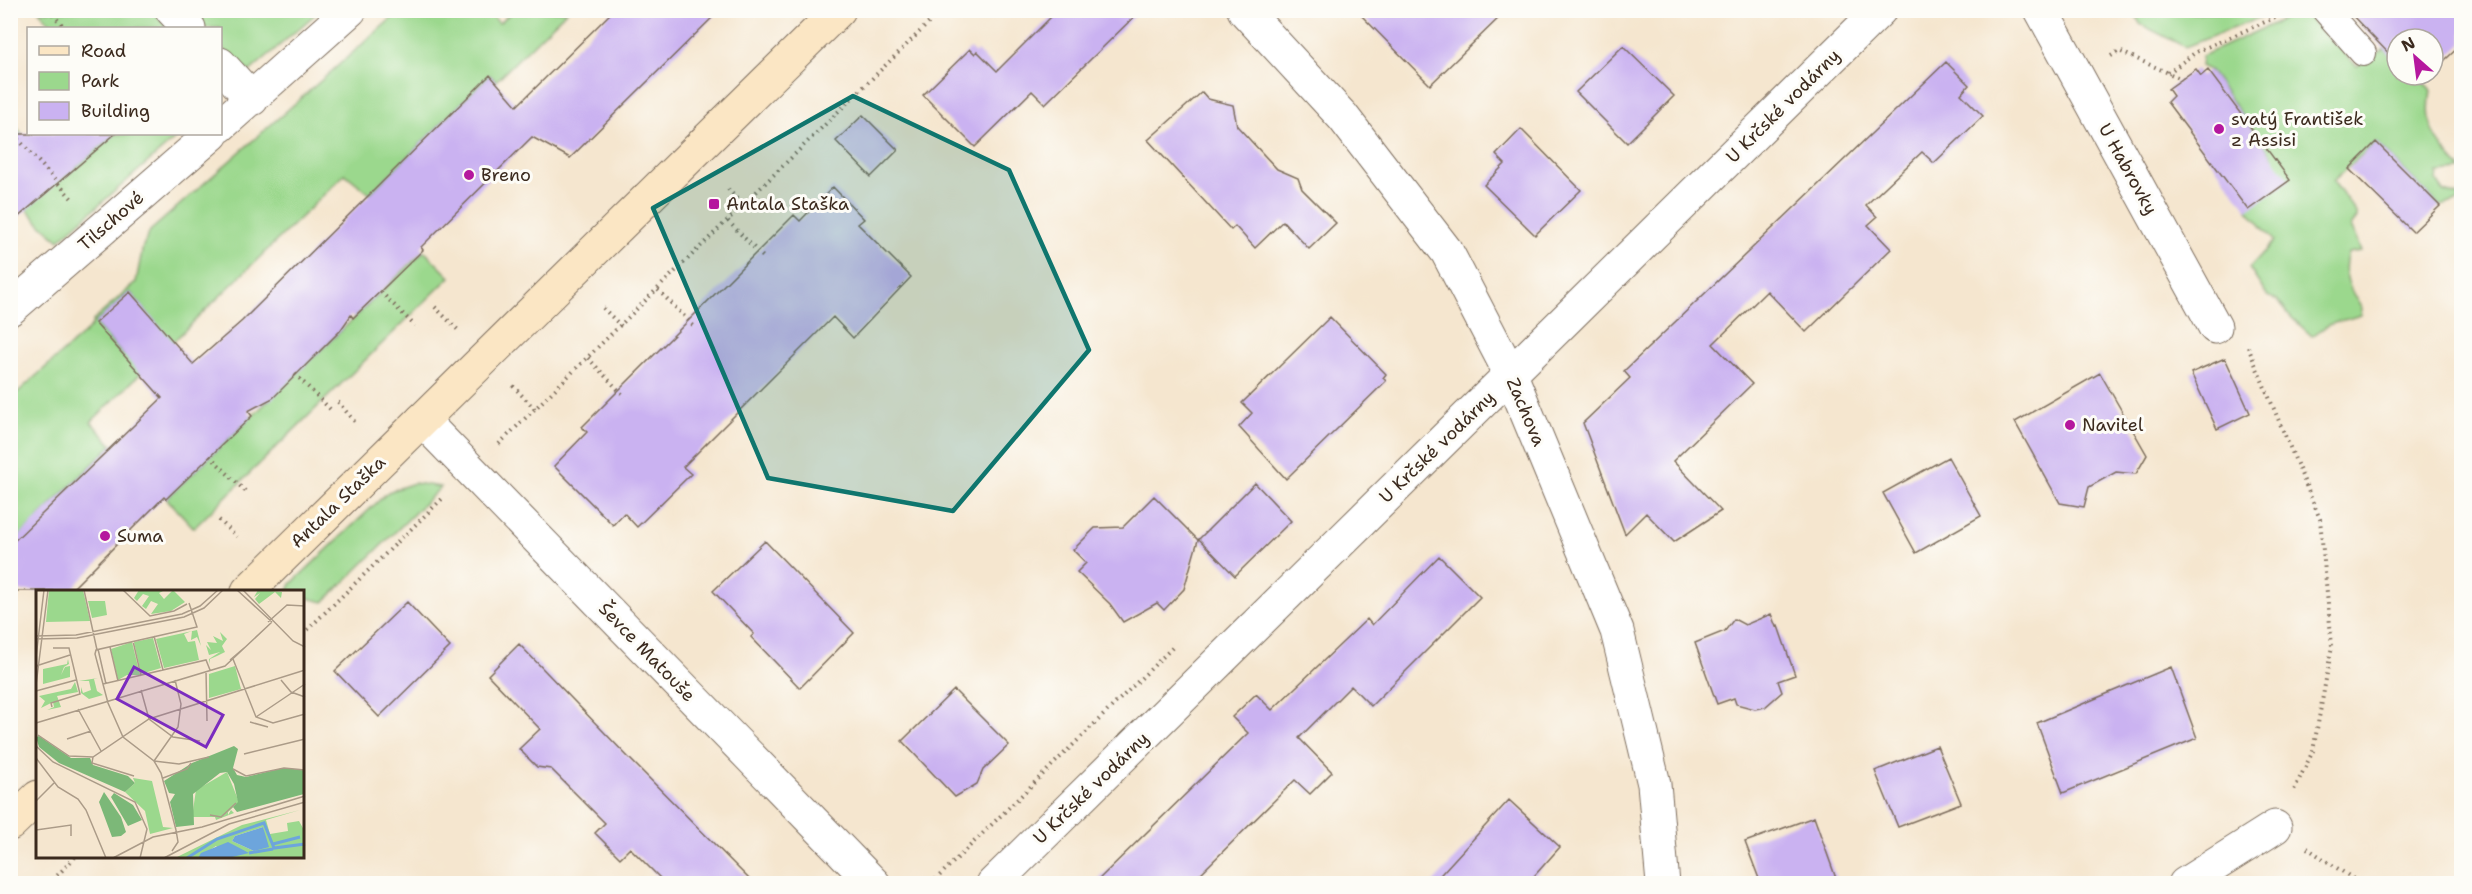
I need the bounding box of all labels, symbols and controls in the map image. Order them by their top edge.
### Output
legend [27,27,222,135]
north arrow [2385,27,2445,87]
text: N [2398,32,2419,56]
text: Road [81,39,126,63]
street label: U Krčské vodárny [1721,44,1845,168]
text: Park [81,69,120,93]
text: Building [81,99,150,123]
place label: svatý František z Assisi [2231,107,2364,152]
street label: U Habrovky [2093,119,2163,219]
marker: svatý František z Assisi [2212,122,2226,136]
place label: Breno [481,163,531,187]
marker: Breno [462,168,476,182]
street label: Tilschové [73,186,149,256]
place label: Antala Staška [726,192,849,216]
marker: Antala Staška [707,197,721,211]
street label: Zachova [1501,374,1551,450]
street label: U Krčské vodárny [1374,386,1500,508]
place label: Navitel [2082,413,2144,437]
marker: Navitel [2063,418,2077,432]
street label: Antala Staška [285,451,391,553]
place label: Suma [117,524,164,548]
marker: Suma [98,529,112,543]
inset map [36,590,304,858]
street label: Ševce Matouše [593,597,701,707]
street label: U Krčské vodárny [1028,727,1154,849]

